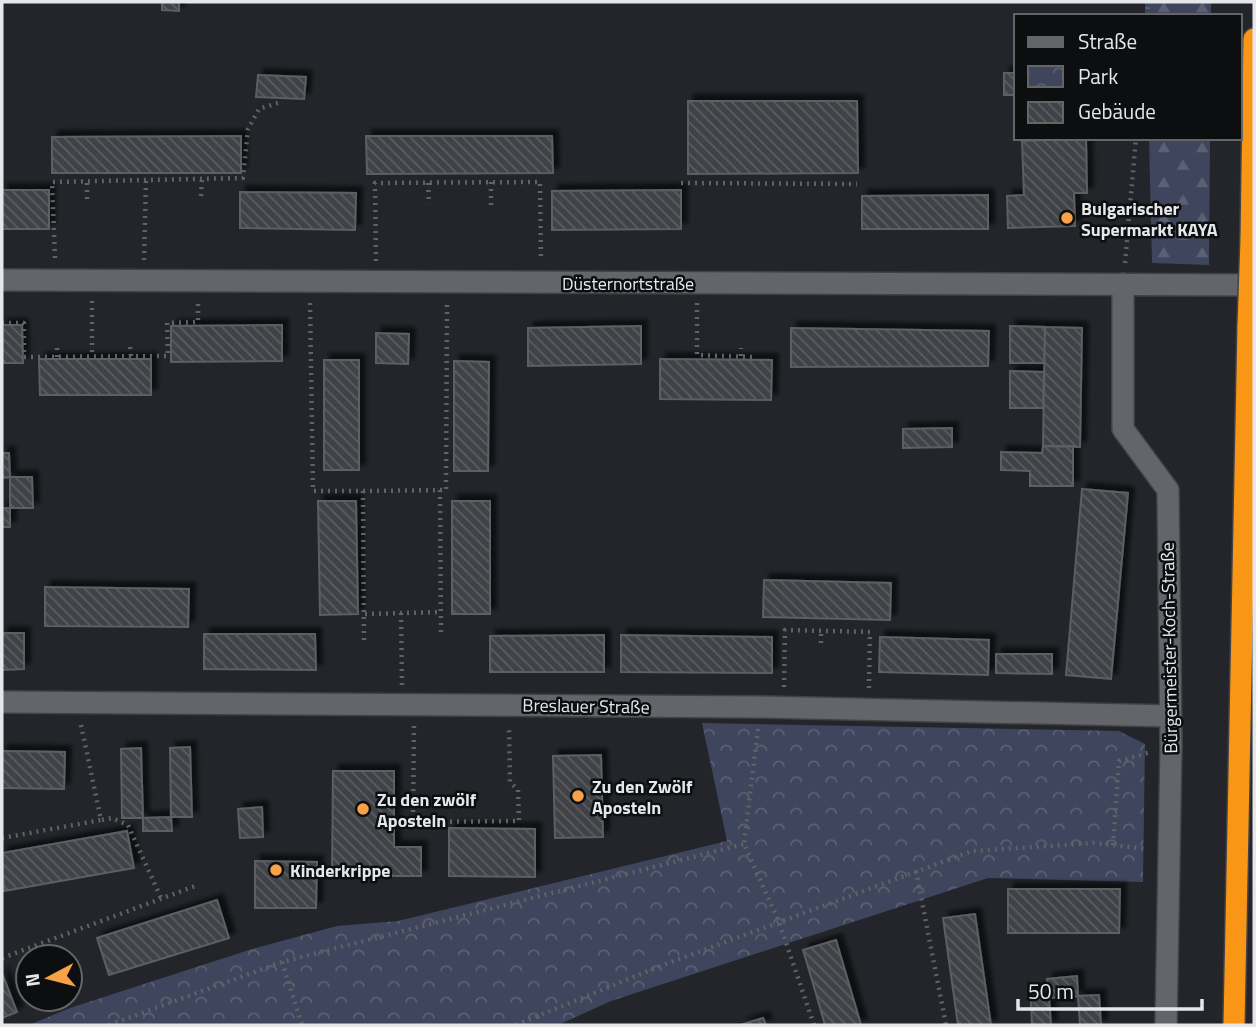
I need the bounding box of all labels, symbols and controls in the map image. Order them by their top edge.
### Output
legend [1014,14,1242,140]
text: Straße [1078,25,1137,57]
text: Park [1078,60,1118,92]
text: Gebäude [1078,95,1156,127]
place label: Bulgarischer Supermarkt KAYA [1081,195,1218,243]
marker: Bulgarischer Supermarkt KAYA [1059,210,1075,226]
street label: Düsternortstraße [562,270,694,297]
street label: Bürgermeister-Koch-Straße [1154,542,1184,754]
street label: Breslauer Straße [522,691,650,721]
place label: Zu den Zwölf Aposteln [592,773,693,821]
place label: Zu den zwölf Aposteln [377,786,477,834]
marker: Zu den Zwölf Aposteln [570,788,586,804]
marker: Zu den zwölf Aposteln [355,801,371,817]
place label: Kinderkrippe [290,857,390,884]
marker: Kinderkrippe [268,862,284,878]
north arrow [14,943,84,1013]
scale bar [1018,968,1202,1012]
text: N [16,972,47,988]
text: 50 m [1028,975,1074,1007]

